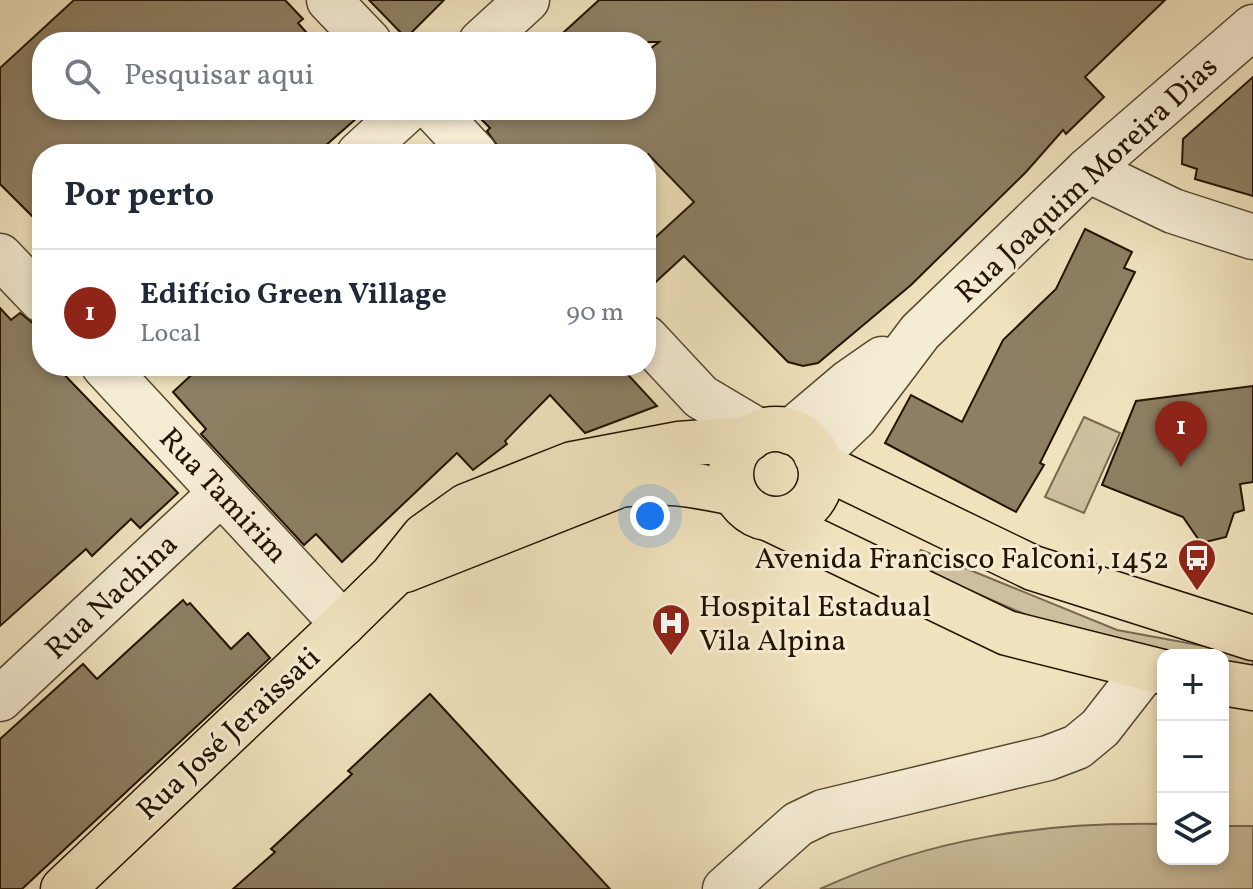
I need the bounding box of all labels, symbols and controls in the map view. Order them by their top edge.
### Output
search box [32,32,656,120]
street label: Rua Joaquim Moreira Dias [947,47,1228,314]
icon: search [60,54,104,98]
text: Pesquisar aqui [124,55,314,97]
text: Por perto [64,173,214,220]
text: Edifício Green Village [140,274,447,316]
text: 1 [85,295,95,331]
text: 90 m [566,295,624,331]
text: Local [140,316,201,352]
pin: 1 [1155,401,1207,467]
street label: Rua Tamirim [149,419,297,574]
your location [630,496,670,536]
street label: Rua Nachina [37,525,188,670]
bus stop icon: Avenida Francisco Falconi, 1452 [1176,537,1218,592]
place label: Avenida Francisco Falconi, 1452 [755,539,1169,581]
place label: Hospital Estadual Vila Alpina [699,587,931,663]
hospital icon: Hospital Estadual Vila Alpina [650,602,692,657]
street label: Rua José Jeraissati [128,638,331,831]
map controls [1157,649,1229,865]
button: + [1157,649,1229,721]
button: − [1157,721,1229,793]
button: layers [1157,793,1229,865]

